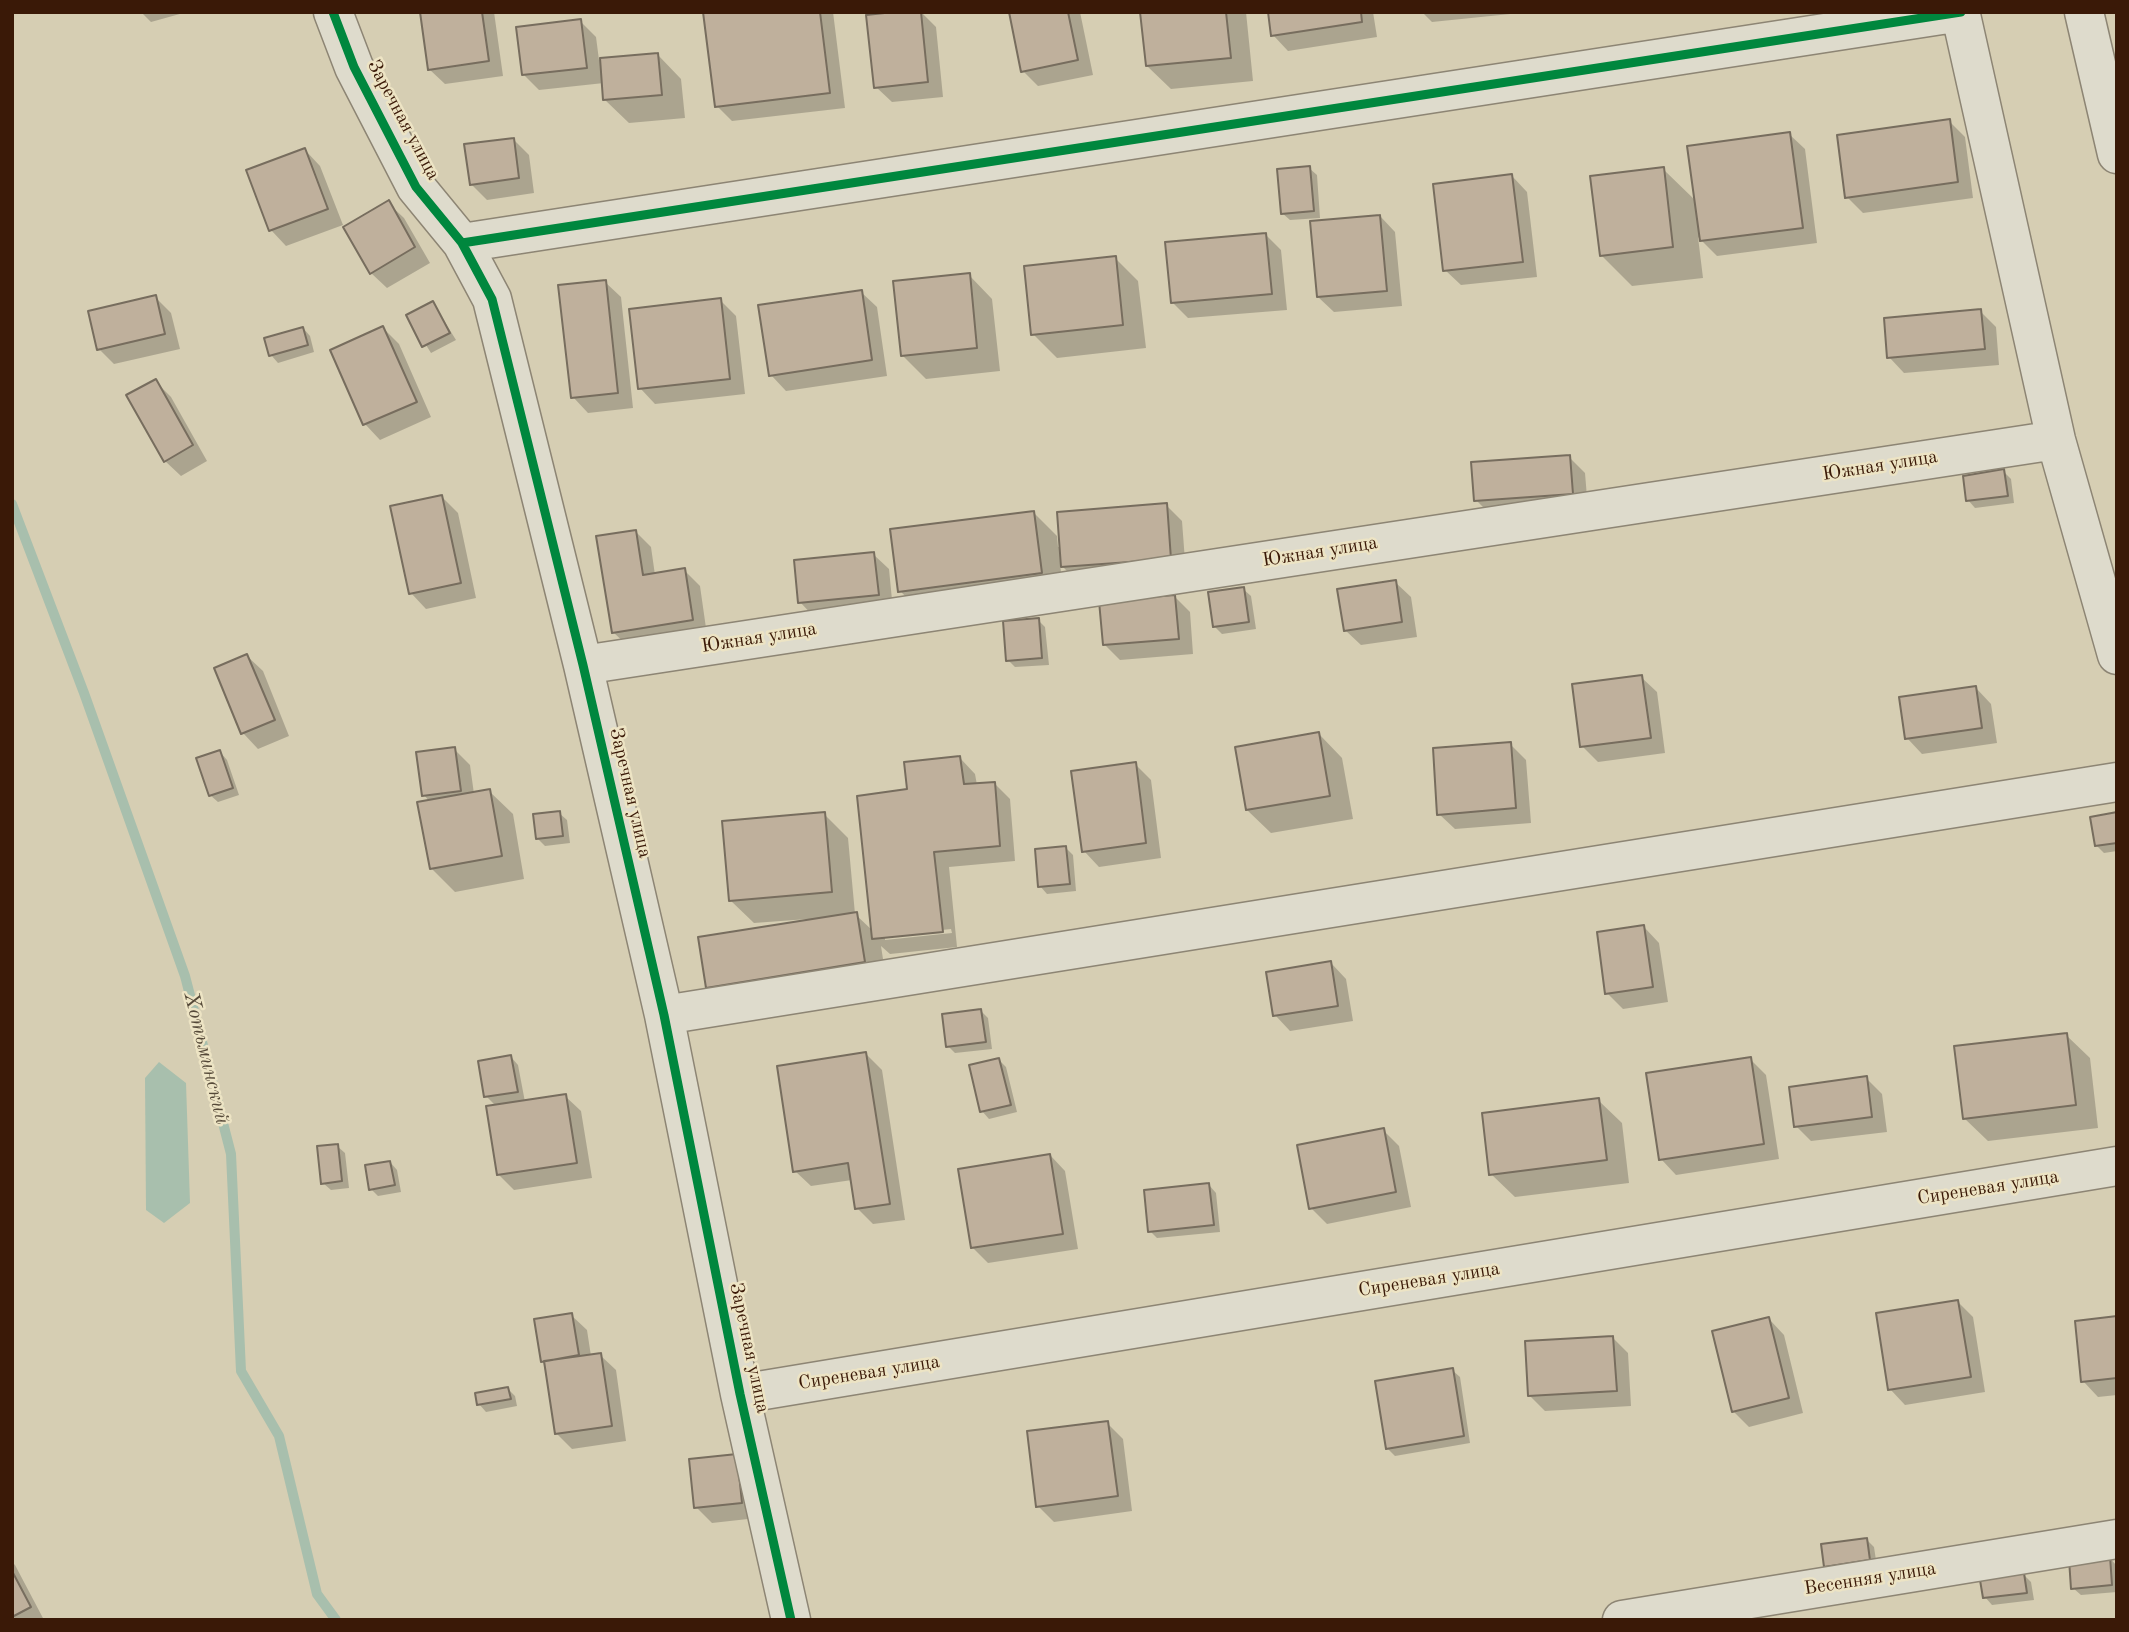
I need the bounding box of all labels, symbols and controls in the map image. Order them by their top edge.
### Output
street label: Заречная улица [362,56,444,184]
street label: Южная улица [1821,446,1939,486]
street label: Южная улица [1261,532,1379,572]
street label: Южная улица [700,618,818,658]
street label: Заречная улица [604,726,656,860]
water label: Хотьминский [177,989,235,1127]
street label: Сиреневая улица [1916,1166,2060,1210]
street label: Сиреневая улица [1357,1258,1501,1302]
street label: Заречная улица [724,1281,774,1415]
street label: Сиреневая улица [797,1351,941,1395]
street label: Весенняя улица [1802,1557,1938,1601]

